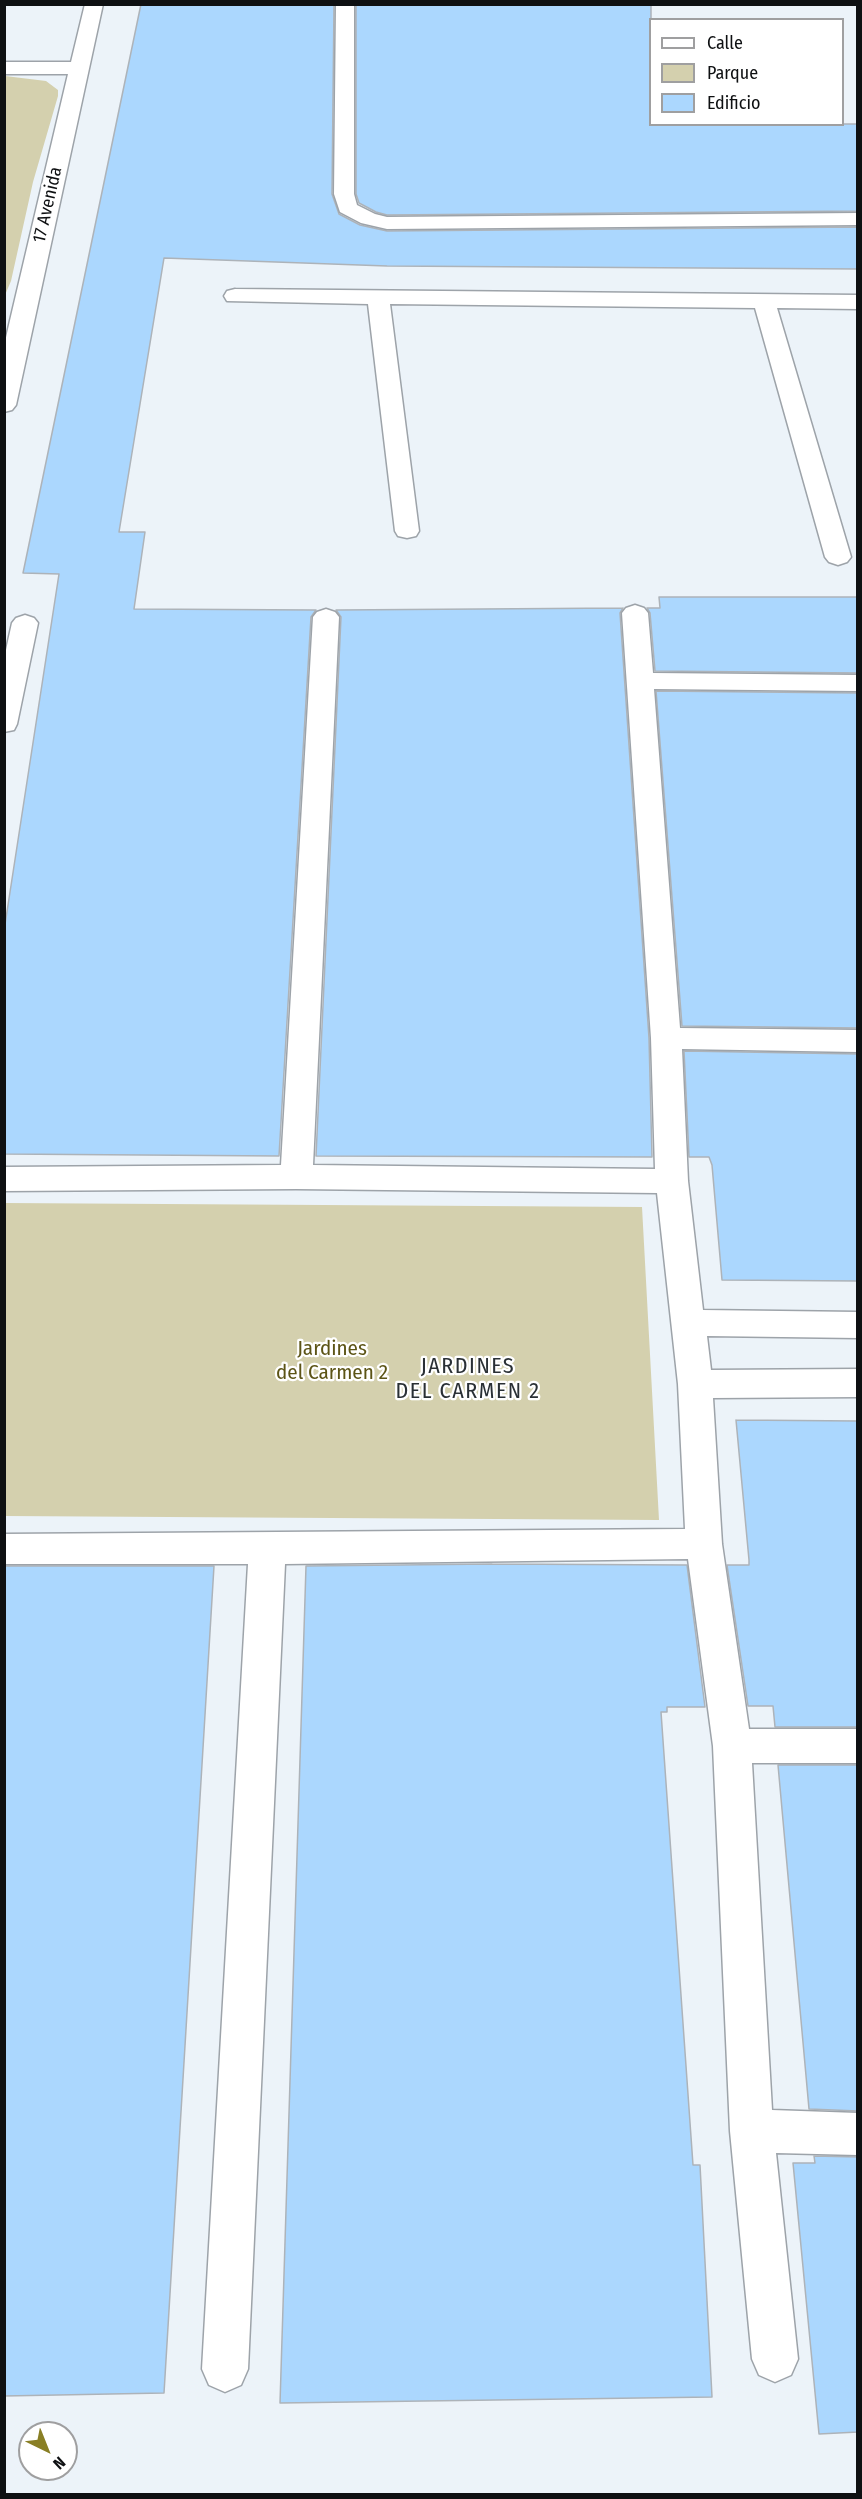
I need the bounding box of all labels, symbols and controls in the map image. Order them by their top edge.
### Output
legend [649,18,844,126]
text: Calle [707,32,743,54]
text: Parque [707,62,758,84]
text: Edificio [707,92,760,114]
street label: 17 Avenida [29,165,67,245]
park label: Jardines del Carmen 2 [276,1336,388,1386]
district label: JARDINES DEL CARMEN 2 [396,1354,540,1406]
north arrow [18,2421,78,2481]
text: N [49,2453,69,2473]

